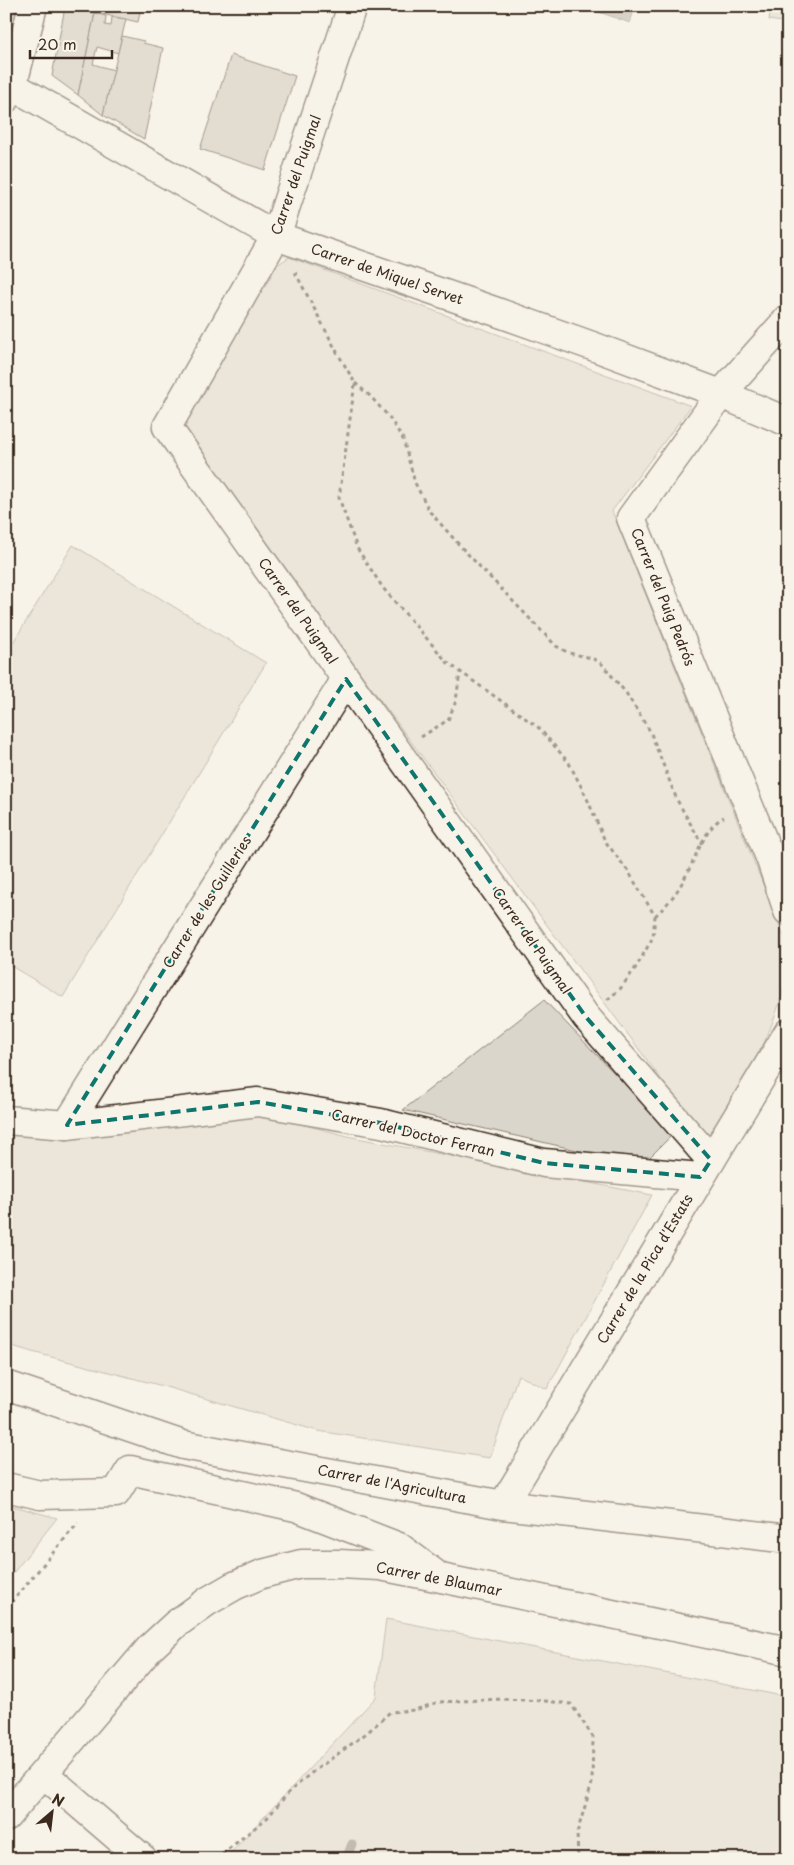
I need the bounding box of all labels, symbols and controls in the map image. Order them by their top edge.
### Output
scale bar [30,28,112,60]
text: 20 m [38,32,77,55]
street label: Carrer del Puigmal [265,112,326,238]
street label: Carrer de Miquel Servet [308,238,466,310]
street label: Carrer del Puig Pedrós [626,525,701,669]
street label: Carrer del Puigmal [254,553,343,668]
street label: Carrer de les Guilleries [157,831,256,972]
street label: Carrer del Puigmal [488,883,577,998]
street label: Carrer del Doctor Ferran [329,1103,497,1162]
street label: Carrer de la Pica d'Estats [591,1189,698,1348]
street label: Carrer de l'Agricultura [316,1459,469,1508]
street label: Carrer de Blaumar [374,1556,504,1601]
north arrow [28,1788,78,1838]
text: N [49,1788,68,1812]

